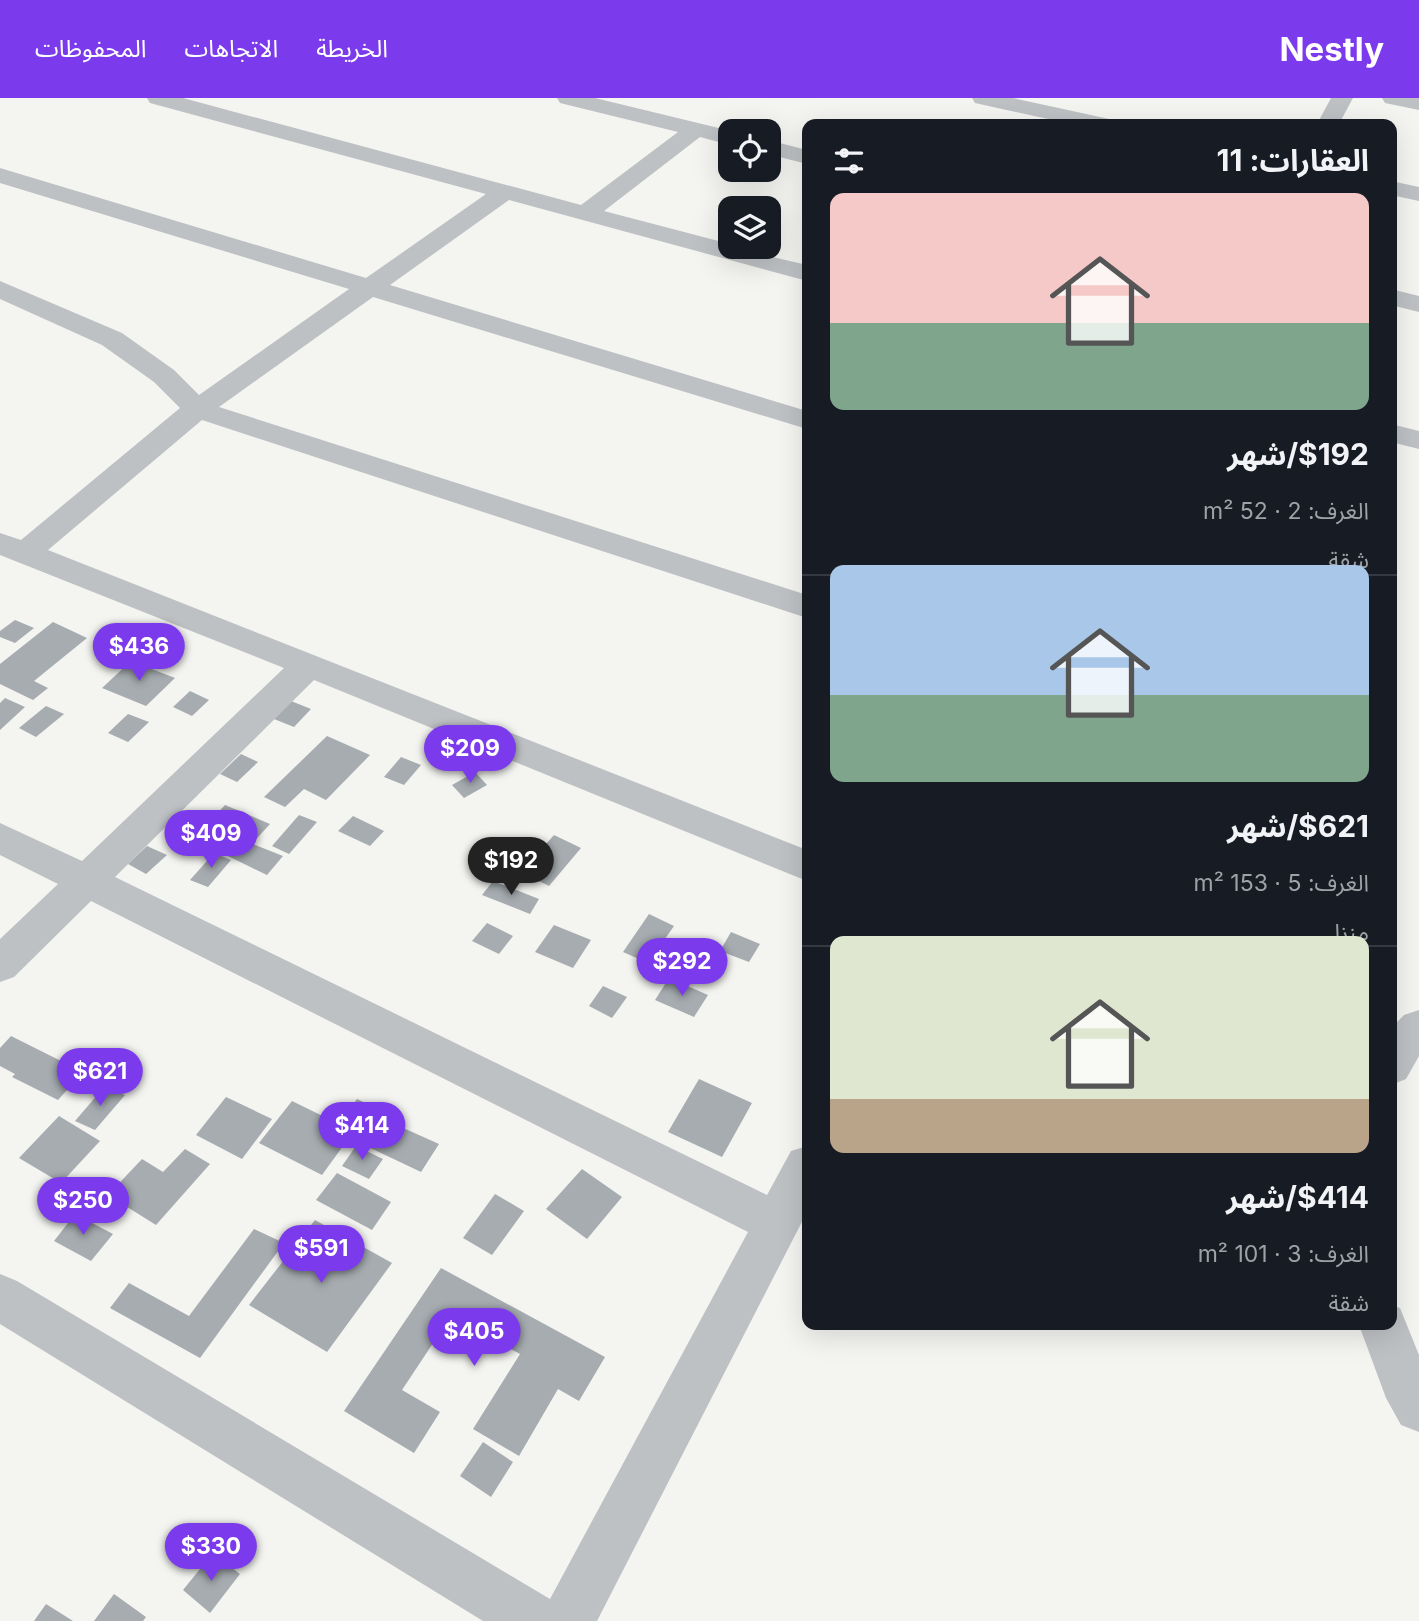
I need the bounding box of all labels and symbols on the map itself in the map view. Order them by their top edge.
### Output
pin: $436 [98,624,180,683]
pin: $209 [429,726,511,785]
pin: $409 [170,810,252,870]
pin: $192 [470,838,552,897]
pin: $292 [641,939,723,998]
pin: $621 [59,1048,141,1108]
pin: $414 [321,1102,403,1162]
pin: $250 [42,1178,124,1237]
pin: $591 [280,1226,362,1285]
pin: $405 [433,1308,515,1368]
pin: $330 [170,1524,252,1583]

